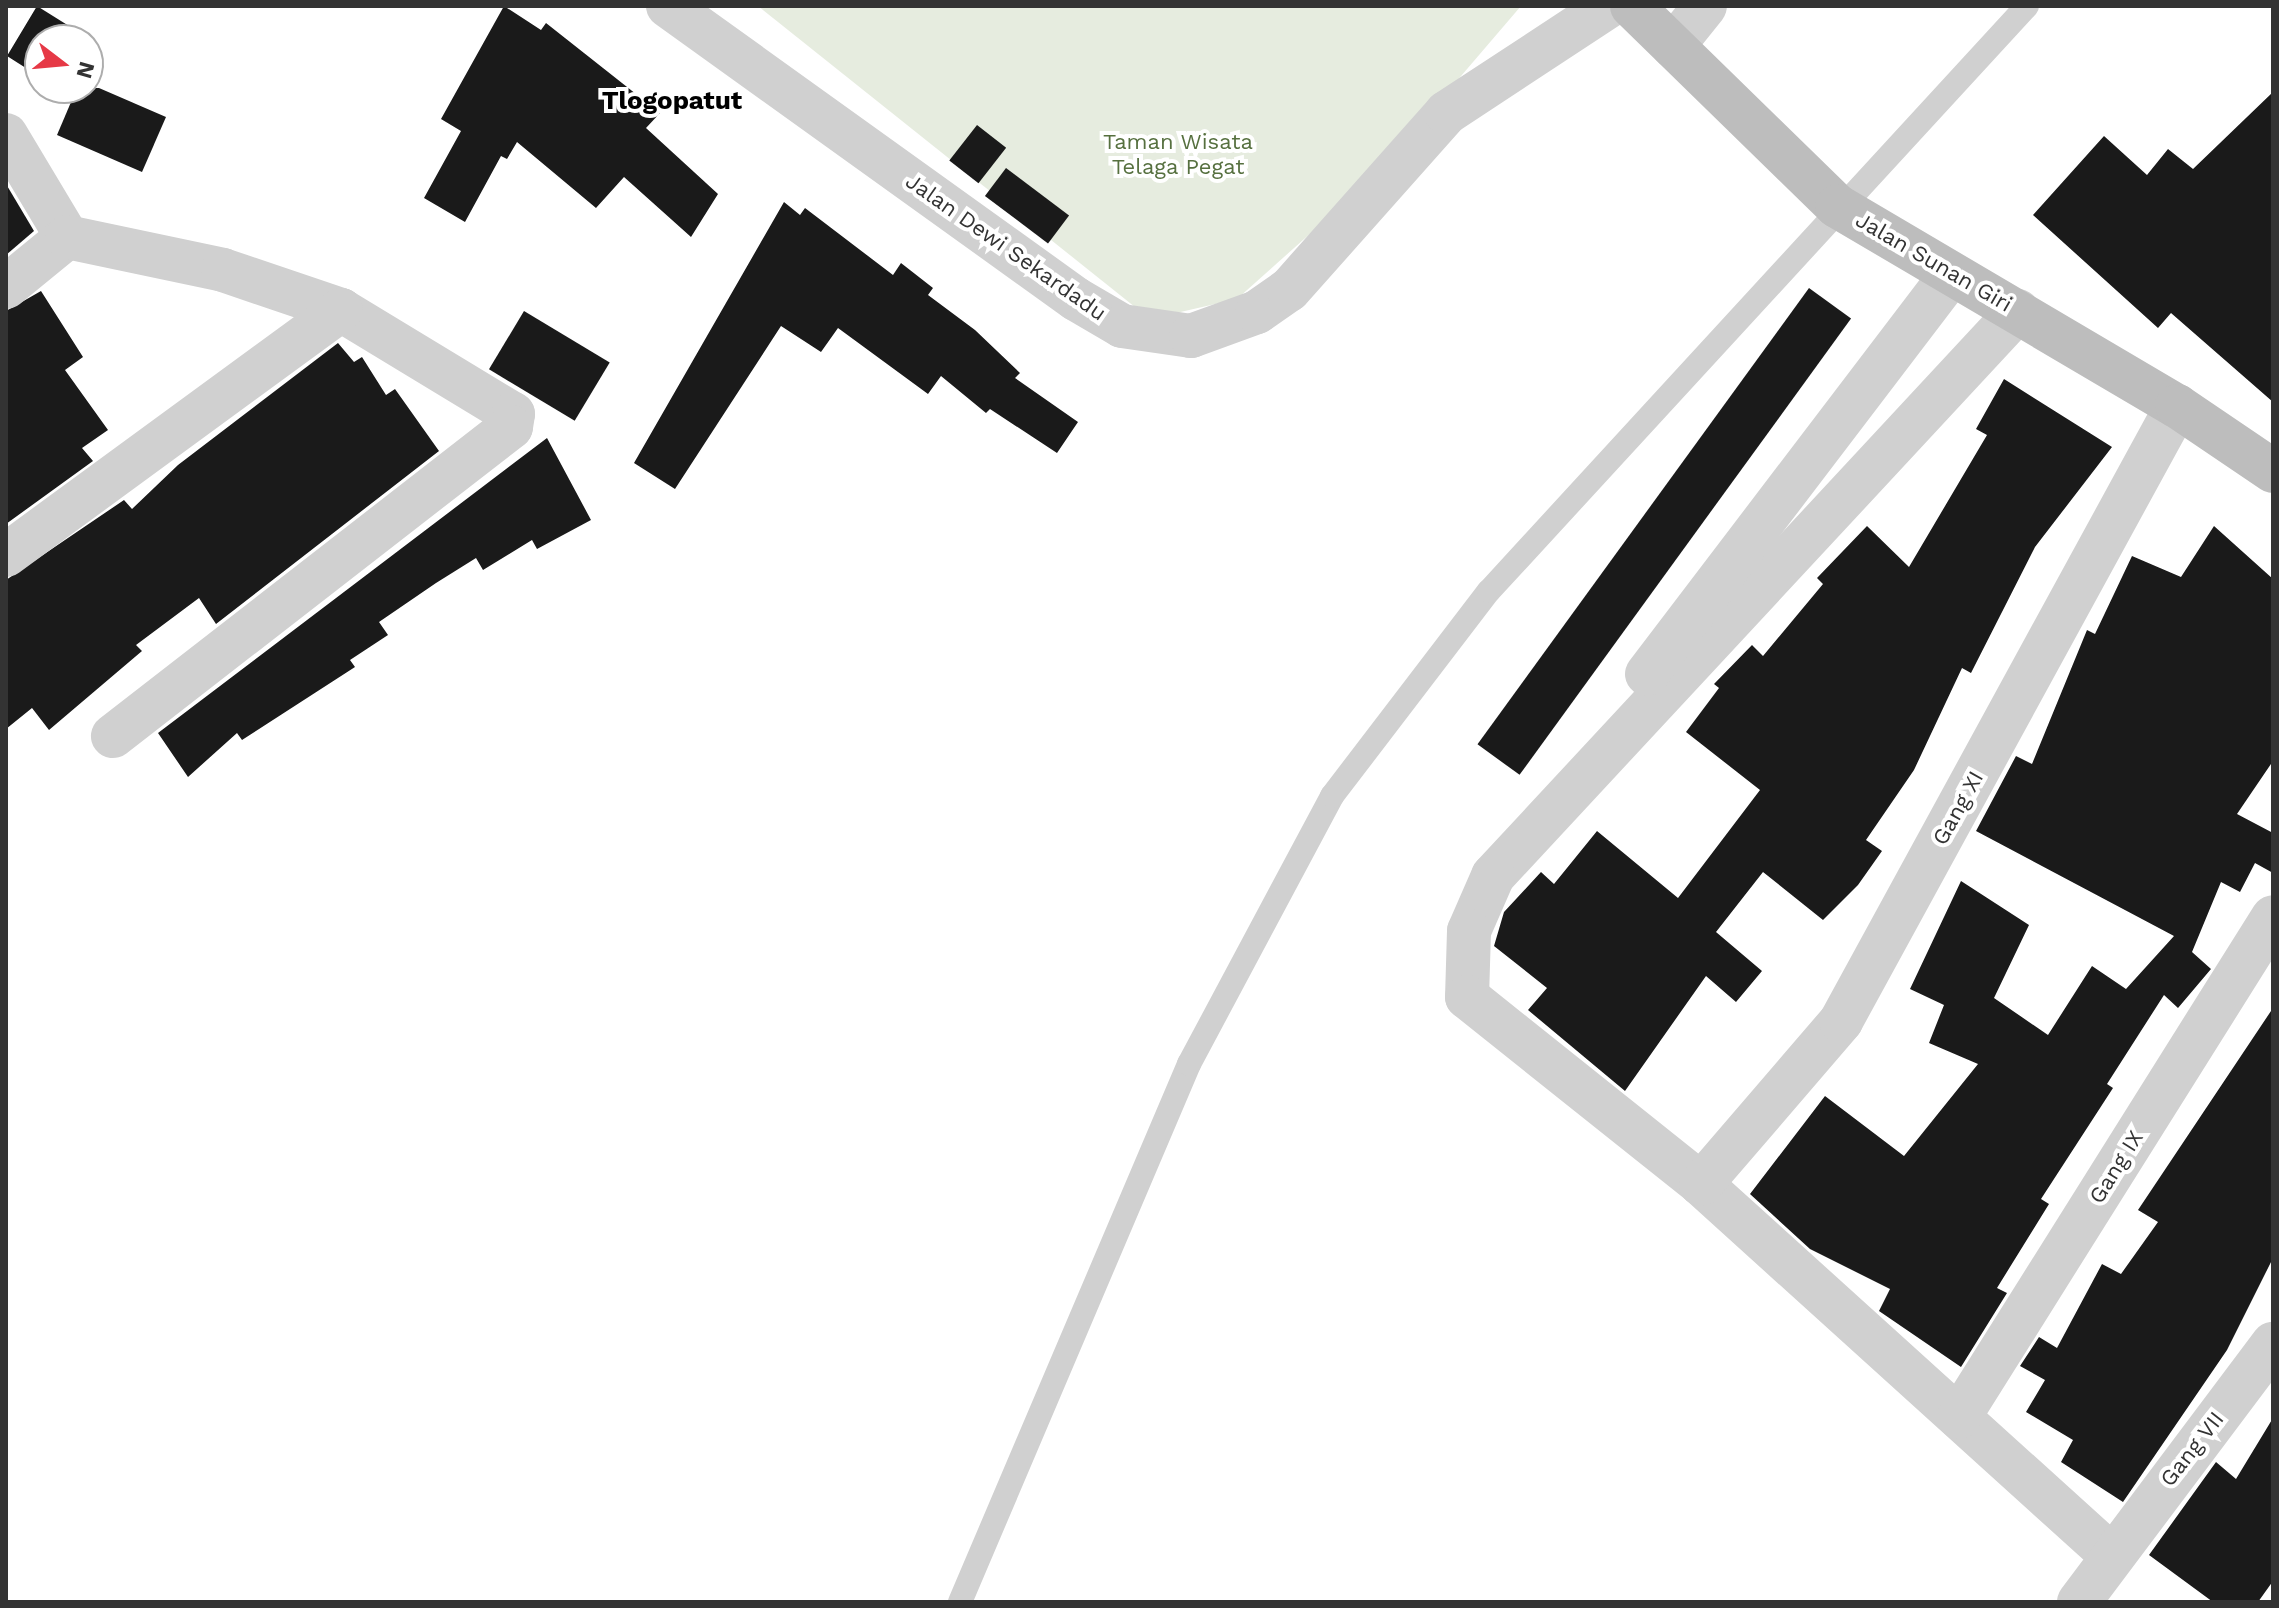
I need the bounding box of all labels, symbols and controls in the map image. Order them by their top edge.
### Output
north arrow [24,24,104,104]
text: N [71,59,100,81]
district label: Tlogopatut [602,85,742,117]
park label: Taman Wisata Telaga Pegat [1103,128,1253,180]
street label: Jalan Dewi Sekardadu [901,168,1111,326]
street label: Jalan Sunan Giri [1851,207,2017,317]
street label: Gang XI [1927,766,1989,850]
street label: Gang IX [2083,1126,2149,1208]
street label: Gang VII [2154,1406,2230,1492]

